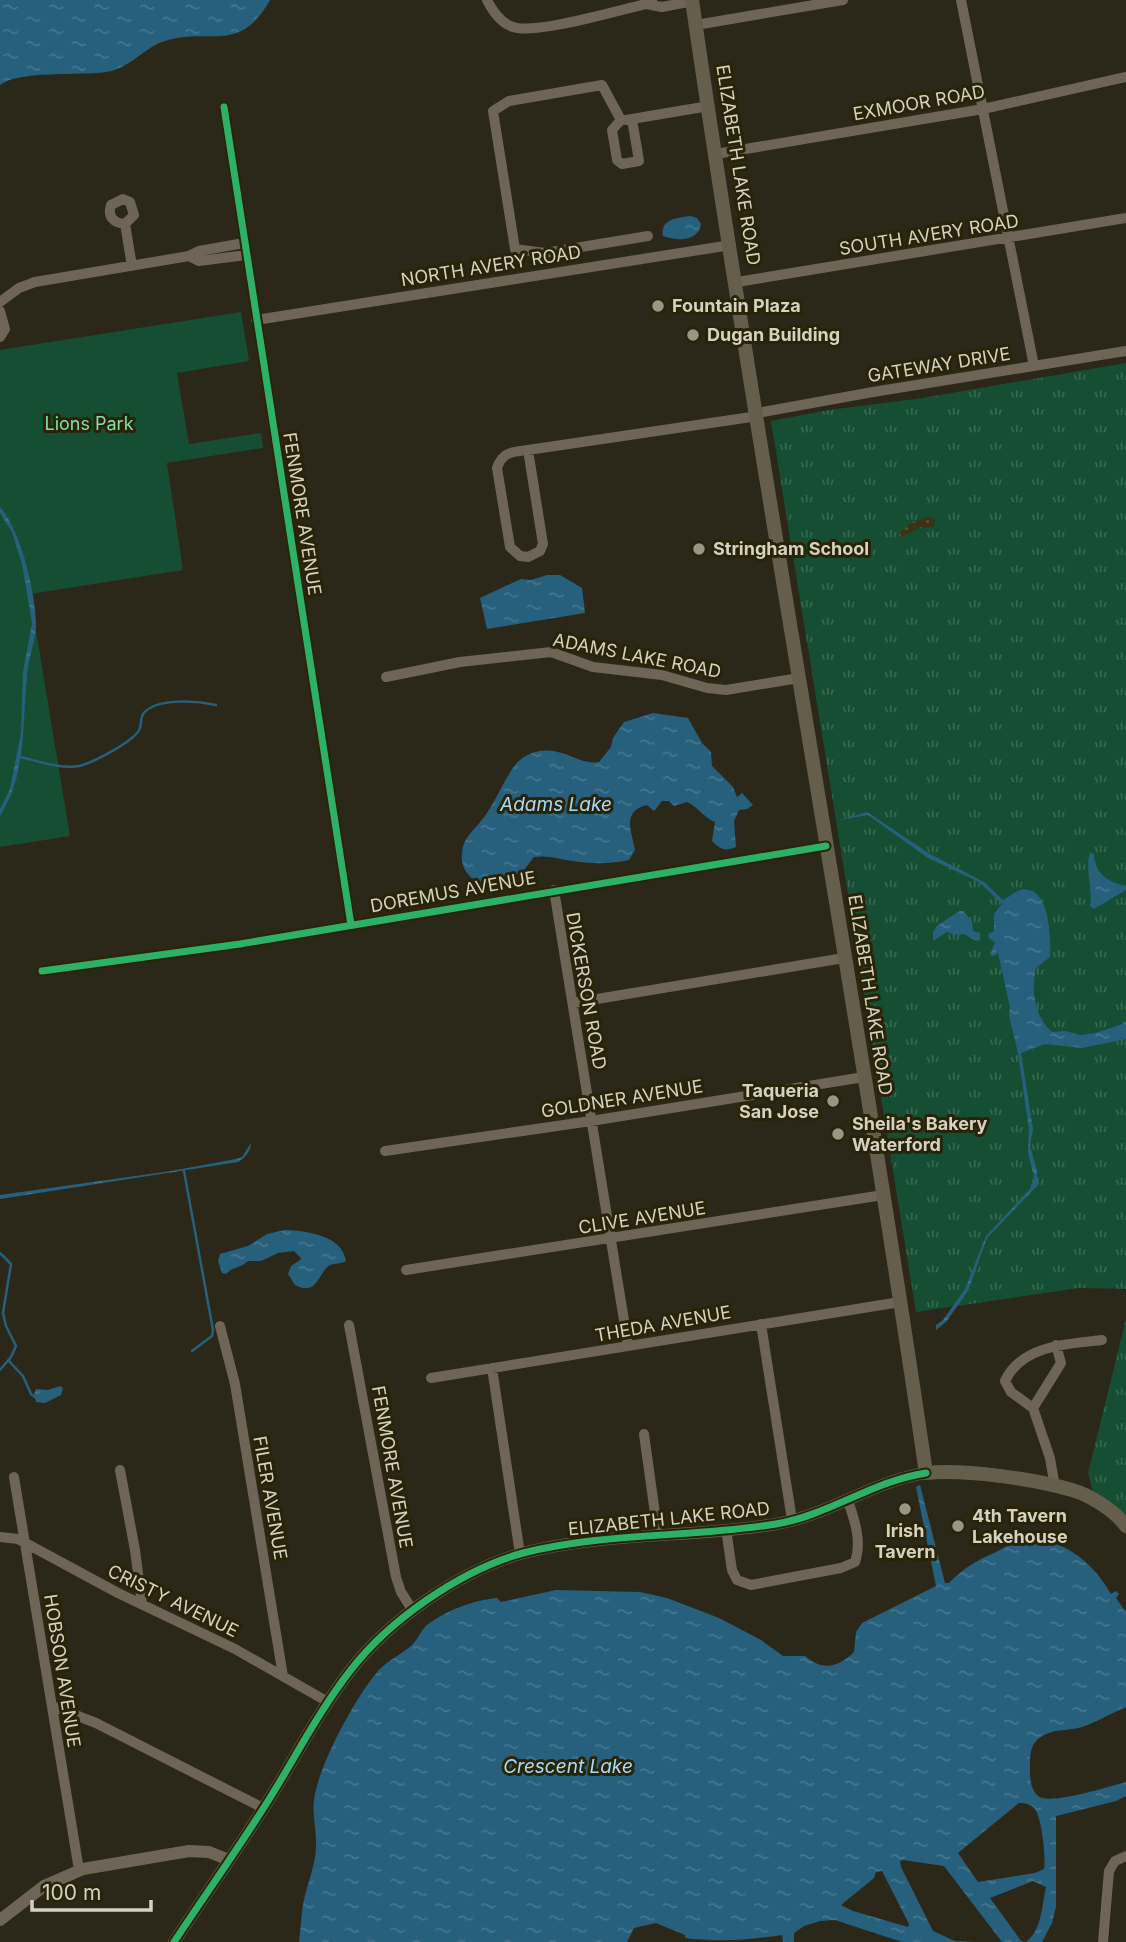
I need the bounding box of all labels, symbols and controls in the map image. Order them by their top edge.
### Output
street label: ELIZABETH LAKE ROAD [712,63,765,267]
street label: EXMOOR ROAD [851,81,987,124]
street label: SOUTH AVERY ROAD [838,210,1020,259]
street label: NORTH AVERY ROAD [399,241,582,290]
place label: Fountain Plaza [672,295,801,316]
marker: Fountain Plaza [650,298,666,314]
place label: Dugan Building [707,324,840,345]
marker: Dugan Building [685,327,701,343]
street label: GATEWAY DRIVE [866,343,1012,386]
park label: Lions Park [44,413,134,434]
street label: FENMORE AVENUE [279,431,326,597]
place label: Stringham School [713,538,869,559]
marker: Stringham School [691,541,707,557]
street label: ADAMS LAKE ROAD [551,629,723,682]
water label: Adams Lake [499,793,612,816]
street label: DOREMUS AVENUE [369,867,537,916]
street label: ELIZABETH LAKE ROAD [844,893,897,1097]
street label: DICKERSON ROAD [562,911,611,1071]
street label: GOLDNER AVENUE [539,1075,704,1122]
place label: Taqueria San Jose [739,1080,819,1122]
marker: Taqueria San Jose [825,1093,841,1109]
place label: Sheila's Bakery Waterford [852,1113,988,1155]
marker: Sheila's Bakery Waterford [830,1126,846,1142]
street label: CLIVE AVENUE [577,1197,707,1238]
street label: THEDA AVENUE [593,1301,733,1346]
street label: FENMORE AVENUE [368,1384,417,1550]
street label: FILER AVENUE [249,1434,292,1561]
street label: ELIZABETH LAKE ROAD [567,1497,771,1540]
marker: Irish Tavern [897,1501,913,1517]
place label: 4th Tavern Lakehouse [972,1505,1068,1547]
marker: 4th Tavern Lakehouse [950,1518,966,1534]
place label: Irish Tavern [875,1520,935,1562]
street label: CRISTY AVENUE [105,1560,242,1641]
street label: HOBSON AVENUE [40,1593,85,1749]
water label: Crescent Lake [503,1755,633,1778]
scale bar [32,1868,150,1912]
text: 100 m [42,1880,101,1905]

